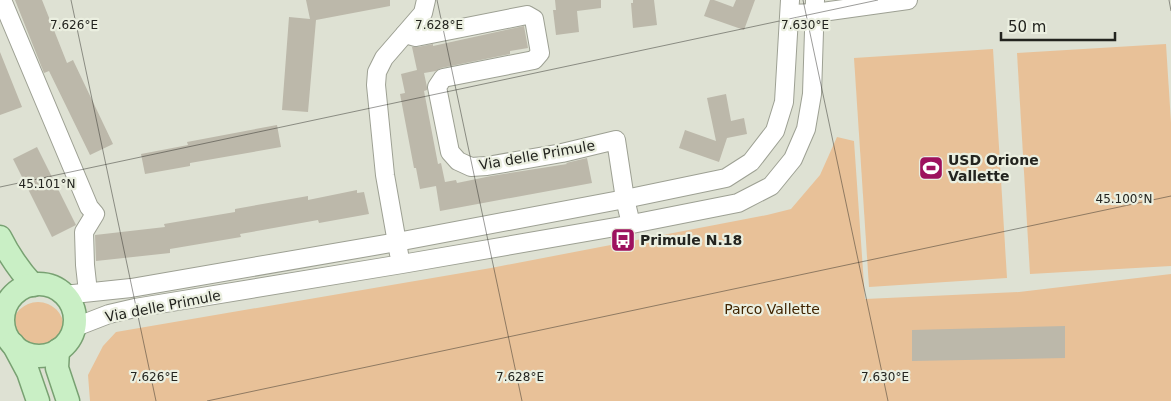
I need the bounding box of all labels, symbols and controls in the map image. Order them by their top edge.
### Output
scale bar [1001,10,1115,42]
text: 7.626°E [50,18,98,32]
text: 7.628°E [415,18,463,32]
text: 7.630°E [781,18,829,32]
text: 50 m [1008,18,1046,36]
street label: Via delle Primule [478,137,596,173]
place label: USD Orione Vallette [948,152,1039,184]
sports icon: USD Orione Vallette [918,155,944,181]
text: 45.101°N [19,177,75,191]
text: 45.100°N [1096,192,1152,206]
bus stop icon: Primule N.18 [610,227,636,253]
place label: Primule N.18 [640,232,742,248]
street label: Via delle Primule [104,287,222,325]
park label: Parco Vallette [724,301,820,317]
text: 7.626°E [130,370,178,384]
text: 7.628°E [496,370,544,384]
text: 7.630°E [861,370,909,384]

